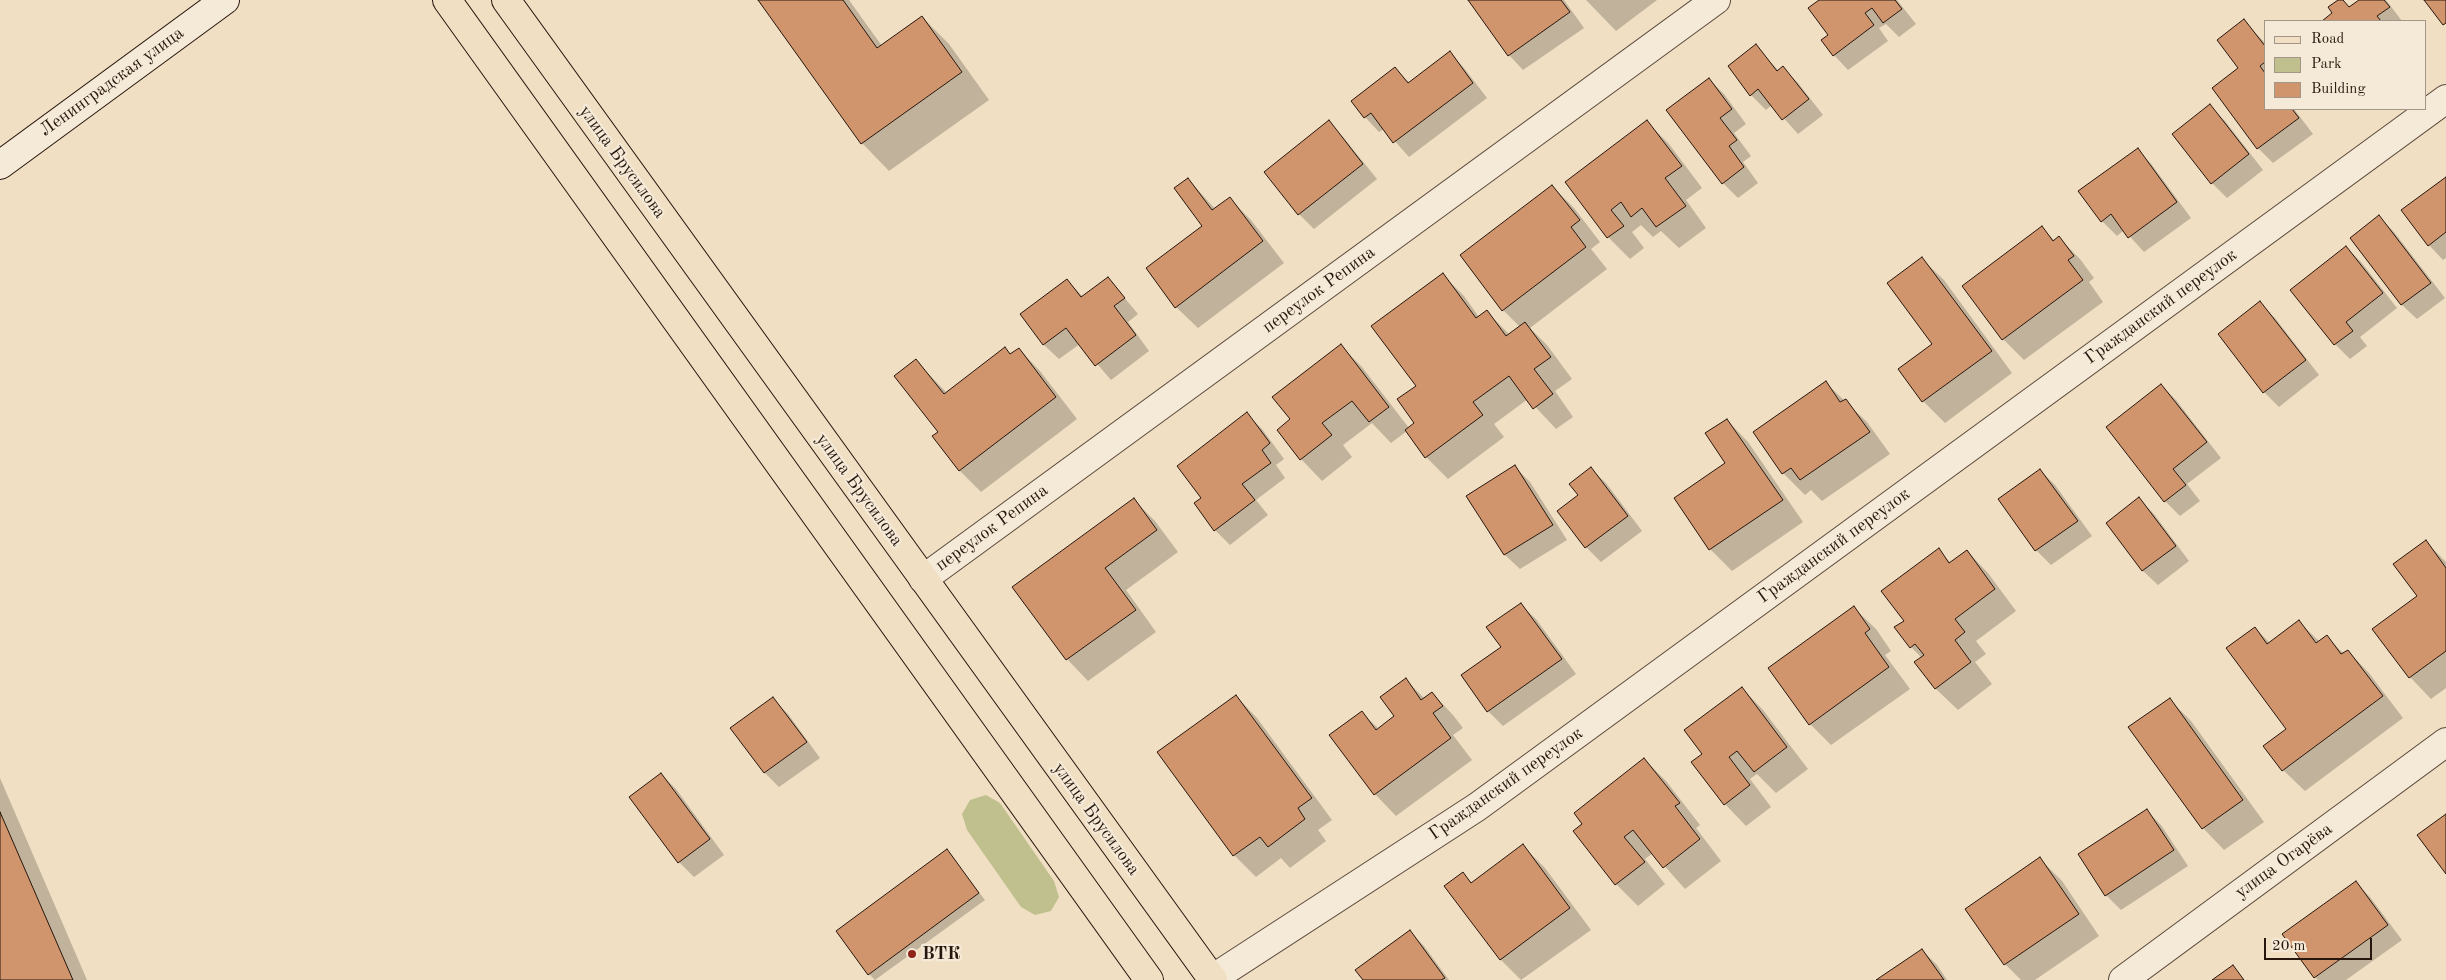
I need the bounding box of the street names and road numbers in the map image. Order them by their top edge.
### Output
street label: Ленинградская улица [36,22,188,142]
street label: улица Брусилова [574,101,670,223]
street label: переулок Репина [1258,242,1380,338]
street label: Гражданский переулок [2081,244,2241,370]
street label: улица Брусилова [811,429,907,551]
street label: переулок Репина [931,480,1053,576]
street label: Гражданский переулок [1754,483,1914,609]
street label: Гражданский переулок [1425,723,1587,845]
street label: улица Брусилова [1048,758,1144,880]
street label: улица Огарёва [2231,818,2337,904]

